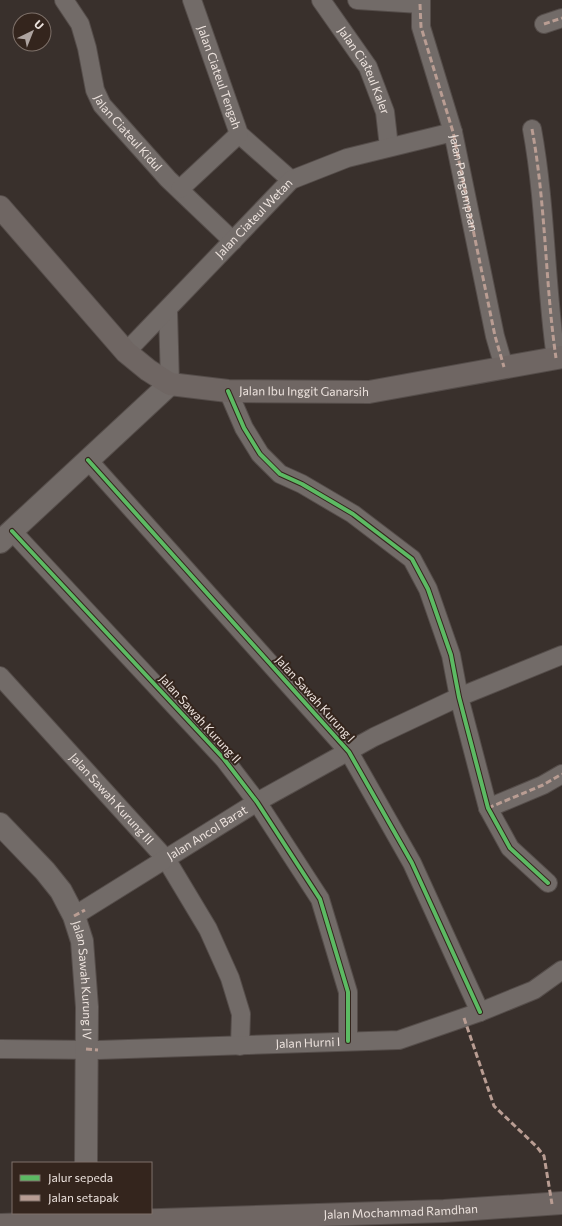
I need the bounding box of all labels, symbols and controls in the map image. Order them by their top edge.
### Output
north arrow [12,12,52,52]
text: U [32,17,47,32]
street label: Jalan Ciateul Tengah [195,23,245,131]
street label: Jalan Ciateul Kaler [335,23,393,116]
street label: Jalan Ciateul Kidul [91,92,165,173]
street label: Jalan Pangampaan [447,133,481,233]
street label: Jalan Ciateul Wetan [212,175,295,261]
street label: Jalan Ibu Inggit Ganarsih [239,383,369,398]
street label: Jalan Sawah Kurung I [272,652,358,745]
street label: Jalan Sawah Kurung II [156,671,244,766]
street label: Jalan Sawah Kurung III [67,750,157,847]
street label: Jalan Ancol Barat [164,802,250,863]
street label: Jalan Sawah Kurung IV [69,918,95,1040]
street label: Jalan Hurni I [275,1034,340,1051]
legend [12,1162,152,1214]
text: Jalur sepeda [48,1170,113,1185]
text: Jalan setapak [48,1190,120,1205]
street label: Jalan Mochammad Ramdhan [323,1201,478,1222]

